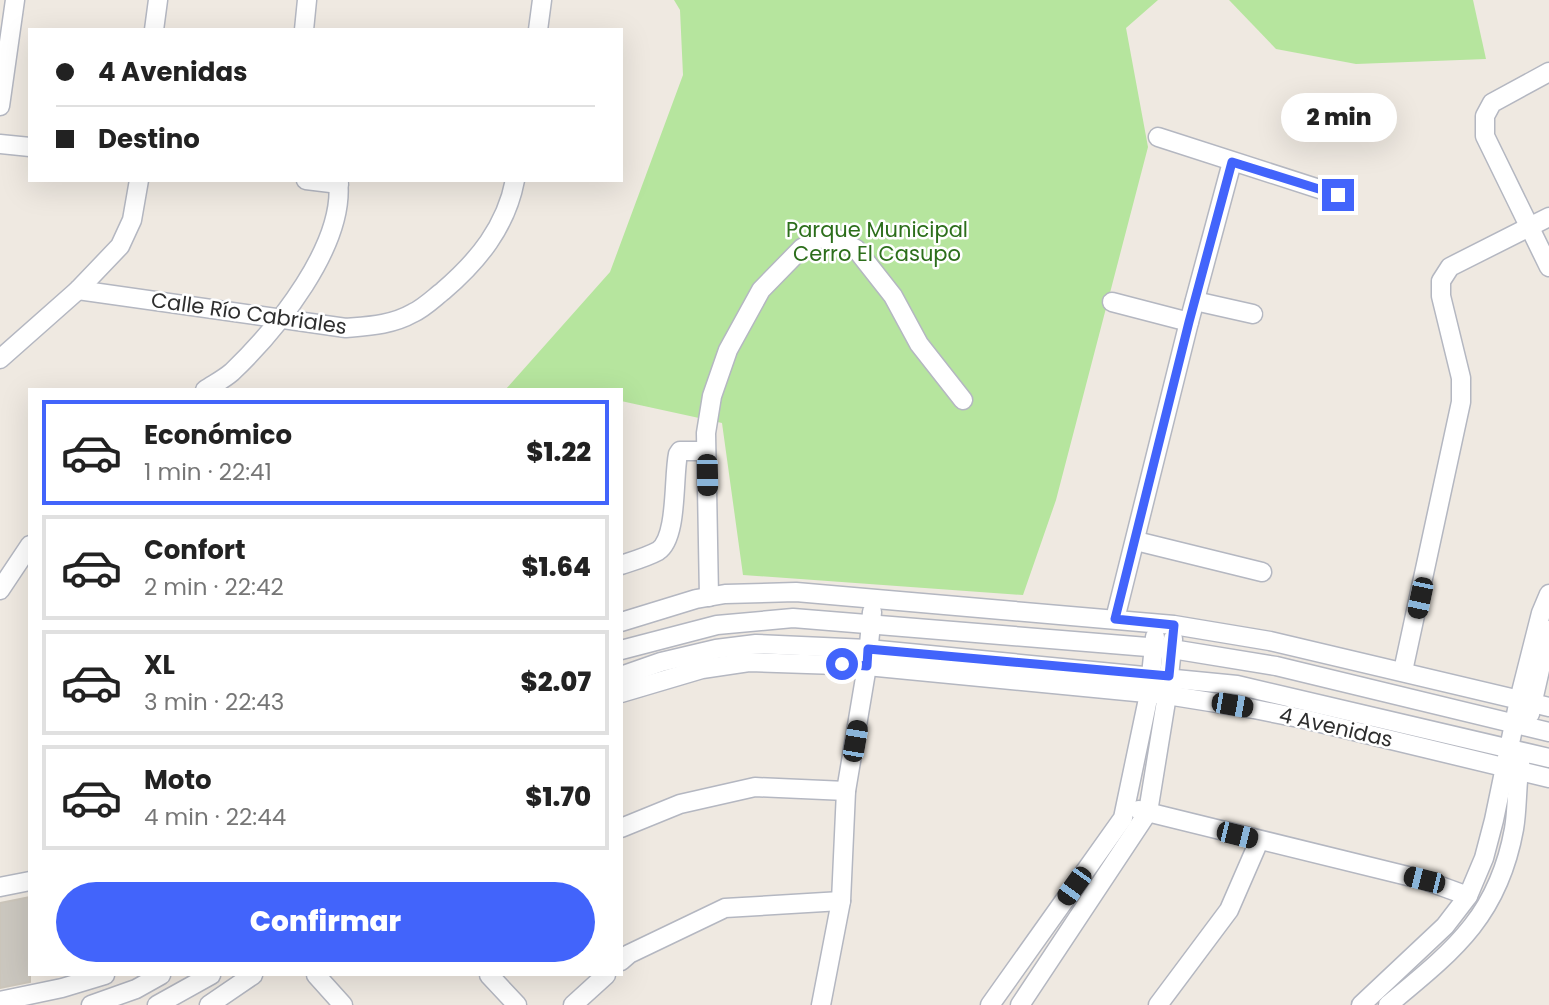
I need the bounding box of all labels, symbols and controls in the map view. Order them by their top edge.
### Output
text: 4 Avenidas [98,54,248,90]
callout: 2 min [1280,94,1396,142]
text: 2 min [1307,101,1371,133]
text: Destino [98,121,200,157]
route end [1322,179,1354,211]
park label: Parque Municipal Cerro El Casupo [786,215,968,268]
street label: Calle Río Cabriales [149,285,349,341]
text: Económico [144,417,292,453]
icon: car [60,421,123,484]
text: $1.22 [526,434,591,470]
car [697,454,718,496]
text: 1 min · 22:41 [144,456,272,488]
text: Confort [144,532,246,568]
icon: car [60,536,123,599]
text: $1.64 [521,549,591,585]
text: 2 min · 22:42 [144,571,284,603]
car [1406,575,1435,621]
text: XL [144,647,175,683]
route start [826,648,858,680]
icon: car [60,651,123,714]
text: $2.07 [521,664,591,700]
text: 3 min · 22:43 [144,686,284,718]
car [1210,691,1255,719]
street label: 4 Avenidas [1276,700,1396,754]
car [842,718,869,764]
text: Moto [144,762,212,798]
icon: car [60,766,123,829]
text: $1.70 [525,779,591,815]
text: 4 min · 22:44 [144,801,286,833]
car [1215,820,1260,850]
car [1054,863,1095,909]
car [1402,865,1447,895]
button: Confirmar [56,882,595,962]

